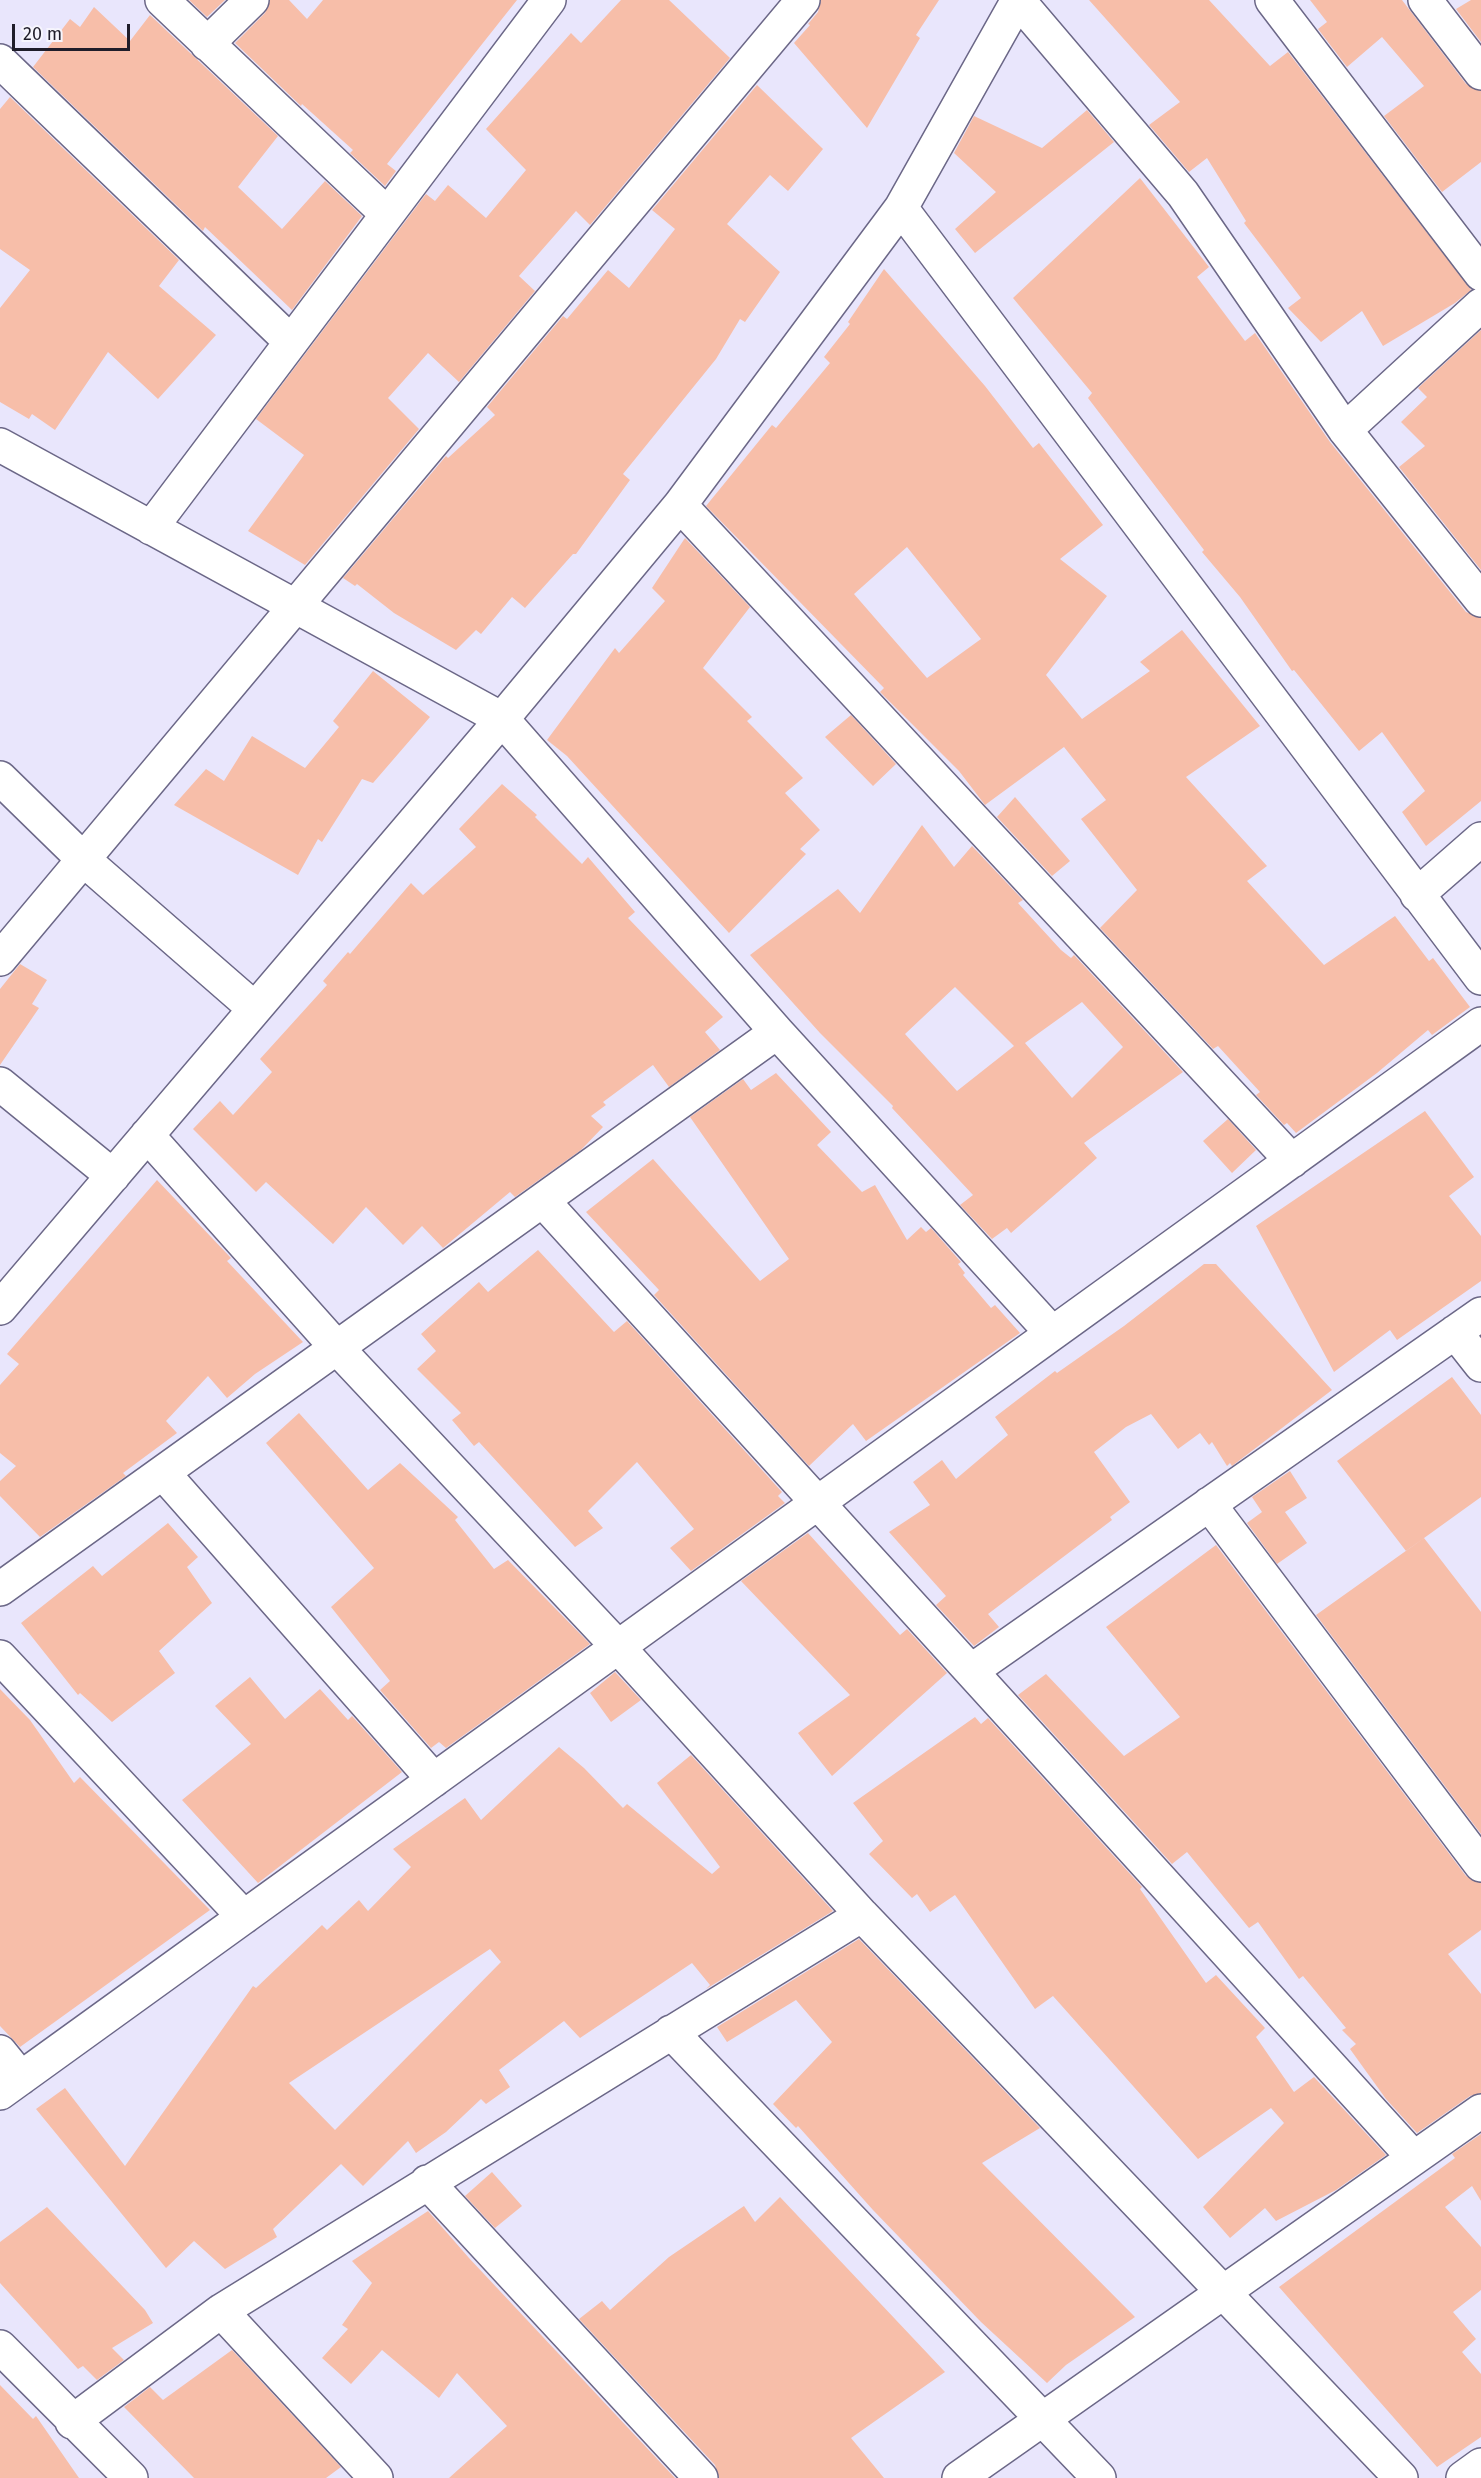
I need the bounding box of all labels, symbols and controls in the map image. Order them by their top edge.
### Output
scale bar [15,12,134,50]
text: 20 m [23,23,62,45]

